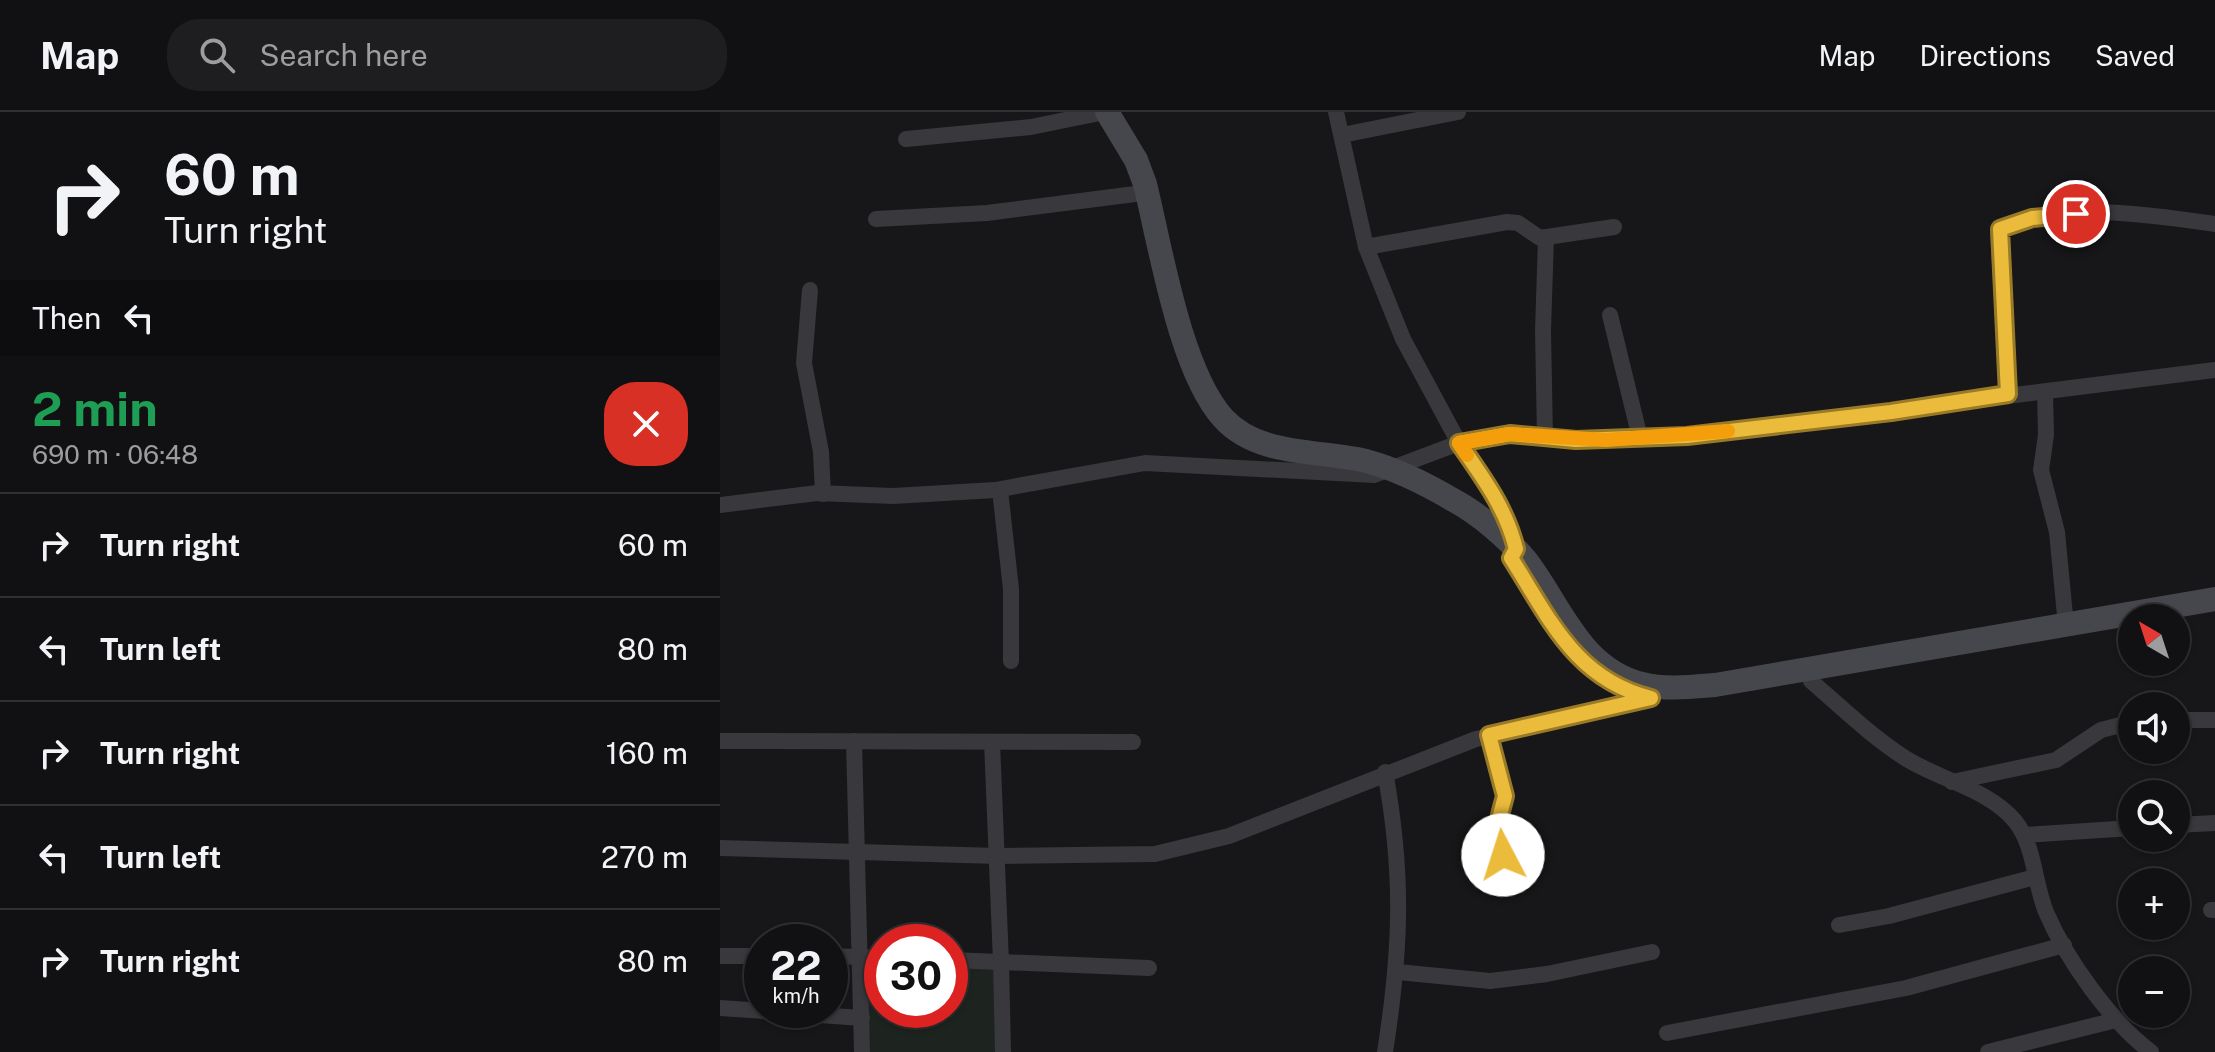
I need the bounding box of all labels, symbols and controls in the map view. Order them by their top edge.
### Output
search box [167,19,727,91]
text: Map [40,33,119,78]
icon: search [195,33,239,77]
text: Search here [259,37,428,73]
text: Map [1819,39,1875,72]
text: Directions [1919,39,2051,72]
text: Saved [2095,39,2175,72]
text: 60 m [164,142,300,208]
icon: right [32,144,136,248]
pin [2042,180,2110,248]
icon: arrive [2054,192,2098,236]
text: Turn right [164,209,327,251]
icon: left [117,296,161,340]
text: Then [32,300,101,336]
text: 2 min [32,380,158,437]
button: close [604,382,688,466]
text: 690 m · 06:48 [32,439,198,470]
icon: right [32,523,76,567]
text: Turn right [100,527,240,563]
text: 60 m [618,527,688,563]
north arrow [2118,604,2190,676]
map controls [2118,604,2190,1028]
icon: left [32,627,76,671]
text: Turn left [100,631,221,667]
text: 80 m [617,631,688,667]
button: sound [2118,692,2190,764]
icon: right [32,731,76,775]
text: Turn right [100,735,240,771]
text: 160 m [606,735,688,771]
button: search [2118,780,2190,852]
position arrow [1461,813,1545,897]
icon: left [32,835,76,879]
text: Turn left [100,839,221,875]
text: 270 m [601,839,688,875]
button: + [2118,868,2190,940]
speed limit sign: 30 [864,924,968,1028]
icon: right [32,939,76,983]
text: 22 [771,942,821,989]
text: Turn right [100,943,240,979]
text: 80 m [617,943,688,979]
button: − [2118,956,2190,1028]
text: km/h [772,984,820,1008]

